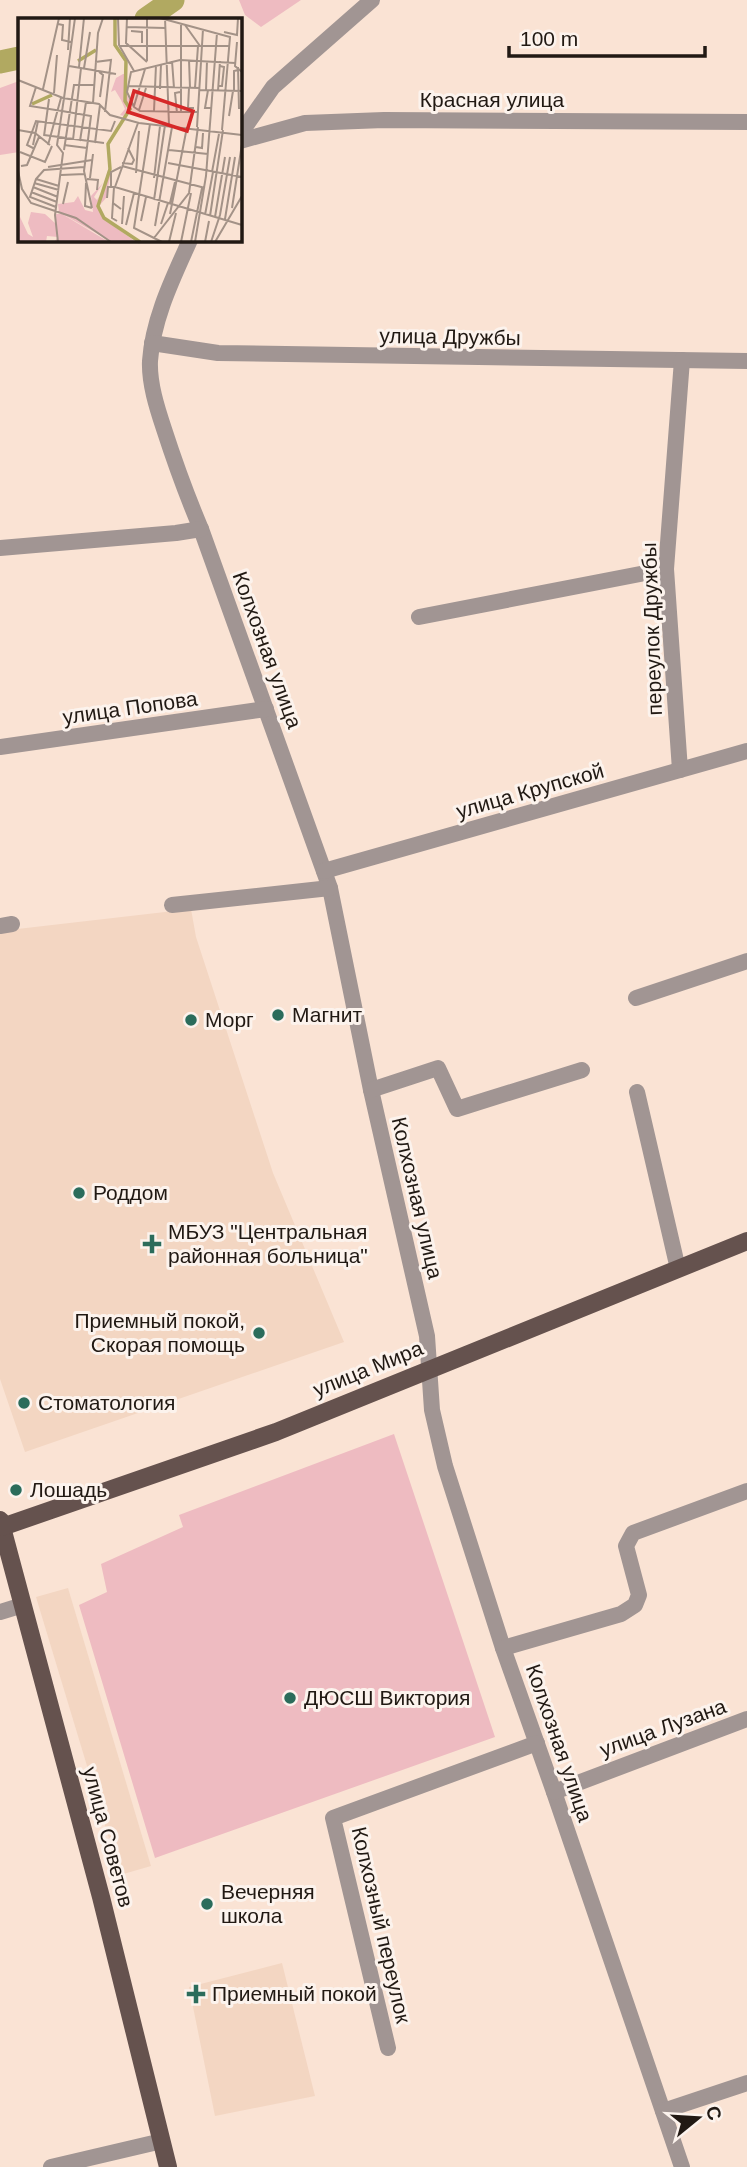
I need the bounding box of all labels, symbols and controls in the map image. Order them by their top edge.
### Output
scale bar [509,14,705,58]
inset map [18,18,242,242]
text: 100 m [520,27,578,50]
street label: Красная улица [420,88,564,111]
street label: улица Дружбы [379,324,521,349]
street label: переулок Дружбы [637,542,666,716]
street label: Колхозная улица [228,568,307,732]
street label: улица Попова [61,687,199,728]
street label: улица Крупской [453,758,606,823]
place label: Магнит [292,1003,362,1026]
marker: Магнит [270,1007,286,1023]
place label: Морг [205,1008,254,1031]
marker: Морг [183,1012,199,1028]
street label: Колхозная улица [388,1115,447,1281]
place label: Роддом [93,1181,168,1204]
marker: Роддом [71,1185,87,1201]
place label: МБУЗ "Центральная районная больница" [168,1220,368,1267]
marker: МБУЗ "Центральная районная больница" [142,1234,162,1254]
place label: Приемный покой, Скорая помощь [74,1309,245,1356]
marker: Приемный покой, Скорая помощь [251,1325,267,1341]
street label: улица Мира [310,1336,426,1401]
place label: Стоматология [38,1391,175,1414]
marker: Стоматология [16,1395,32,1411]
place label: Лошадь [30,1478,107,1501]
marker: Лошадь [8,1482,24,1498]
street label: Колхозная улица [522,1661,597,1825]
place label: ДЮСШ Виктория [304,1686,470,1709]
marker: ДЮСШ Виктория [282,1690,298,1706]
street label: улица Лузана [597,1694,729,1761]
street label: улица Советов [79,1764,138,1910]
street label: Колхозный переулок [348,1824,415,2026]
place label: Вечерняя школа [221,1880,315,1927]
marker: Вечерняя школа [199,1896,215,1912]
place label: Приемный покой [212,1982,377,2005]
marker: Приемный покой [186,1984,206,2004]
north arrow [663,2083,733,2153]
text: С [702,2103,726,2123]

